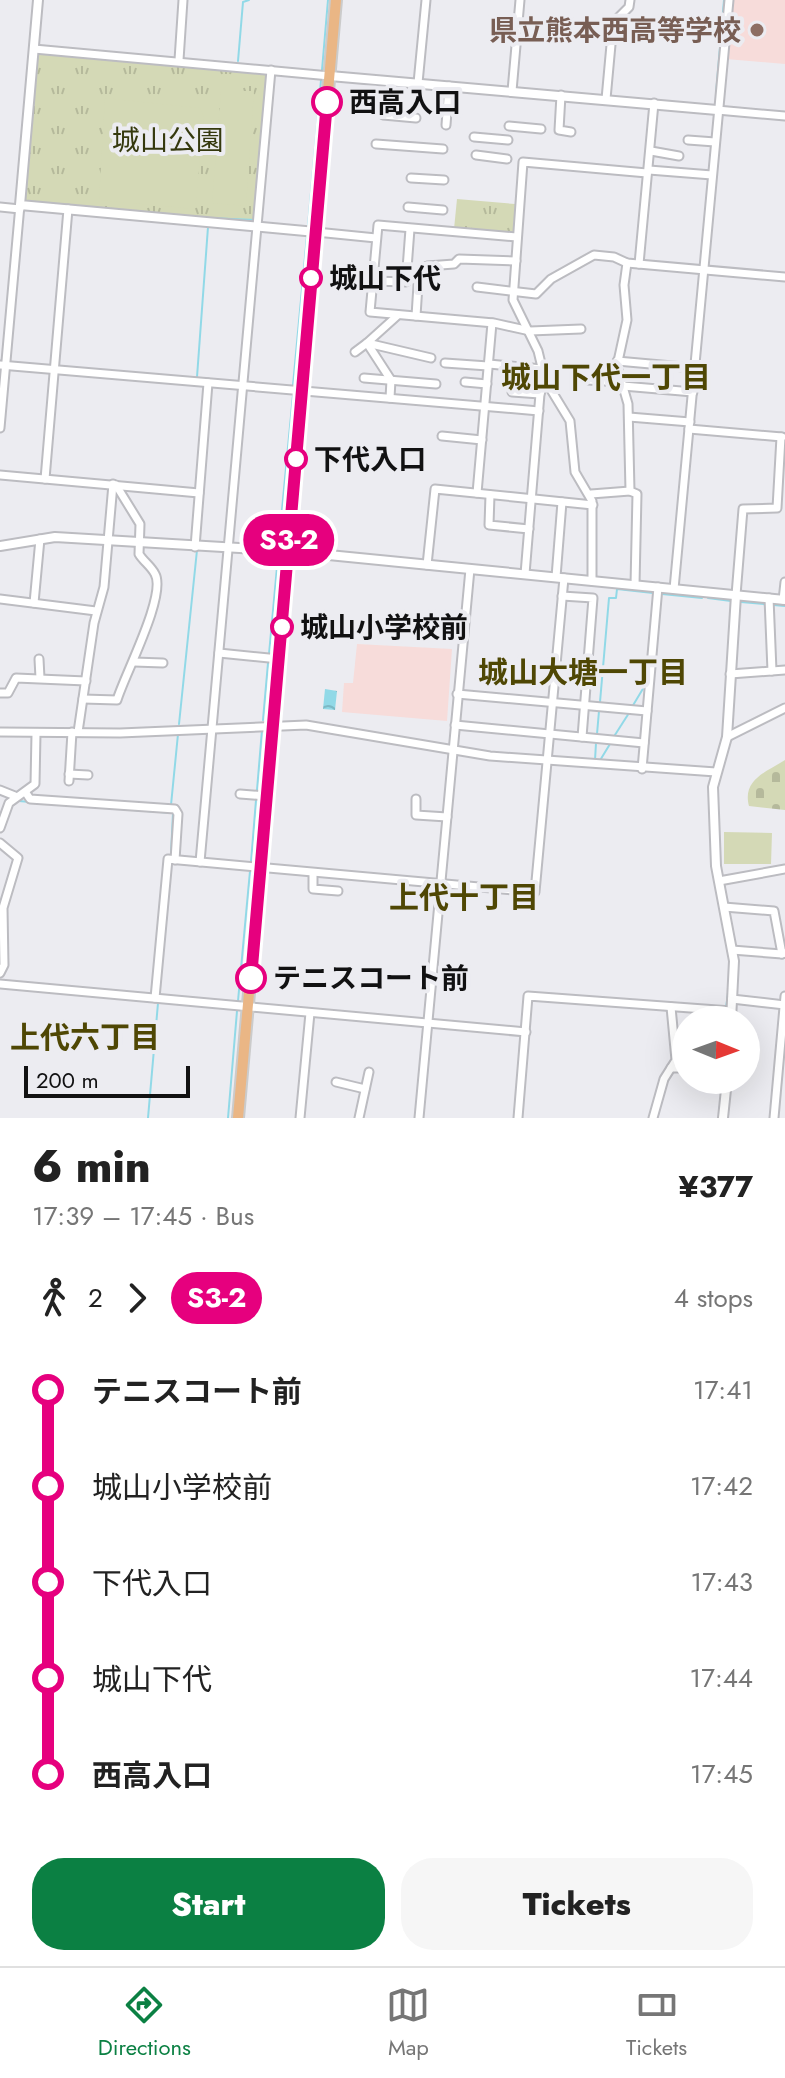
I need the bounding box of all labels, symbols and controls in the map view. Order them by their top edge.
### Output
place label: 県立熊本西高等学校 [489,10,741,51]
marker: 県立熊本西高等学校 [748,21,766,39]
place label: 西高入口 [349,82,461,123]
marker: 西高入口 [312,87,342,117]
park label: 城山公園 [112,120,224,161]
place label: 城山下代 [329,258,441,299]
marker: 城山下代 [300,267,322,289]
district label: 城山下代一丁目 [501,356,711,399]
place label: 下代入口 [314,439,426,480]
marker: 下代入口 [285,448,307,470]
line badge: S3-2 [233,514,345,566]
text: S3-2 [259,519,319,560]
place label: 城山小学校前 [300,607,468,648]
marker: 城山小学校前 [271,616,293,638]
district label: 城山大塘一丁目 [478,651,688,694]
district label: 上代十丁目 [389,876,539,919]
place label: テニスコート前 [273,958,469,999]
marker: テニスコート前 [236,963,266,993]
north arrow [672,1006,760,1094]
map controls [672,1006,760,1094]
district label: 上代六丁目 [10,1016,160,1059]
scale bar [24,1062,190,1098]
text: 200 m [36,1064,99,1096]
text: 6 min [32,1135,151,1199]
text: ¥377 [679,1165,753,1208]
text: 17:39 – 17:45 · Bus [32,1197,254,1235]
icon: walk [32,1276,76,1320]
icon: forward [115,1276,159,1320]
text: S3-2 [187,1277,246,1318]
text: 2 [88,1279,103,1317]
text: 4 stops [674,1279,753,1317]
text: テニスコート前 [92,1370,302,1413]
text: 17:41 [693,1371,753,1409]
text: 城山小学校前 [92,1466,272,1509]
text: 17:42 [690,1467,753,1505]
text: 下代入口 [92,1562,212,1605]
text: 17:43 [690,1563,753,1601]
text: 城山下代 [92,1658,212,1701]
text: 17:44 [690,1659,753,1697]
text: 西高入口 [92,1754,212,1797]
text: 17:45 [690,1755,753,1793]
button: Start [32,1858,385,1950]
button: Tickets [401,1858,753,1950]
tab: Directions [98,1983,191,2063]
tab: Map [386,1983,430,2063]
tab: Tickets [626,1983,687,2063]

